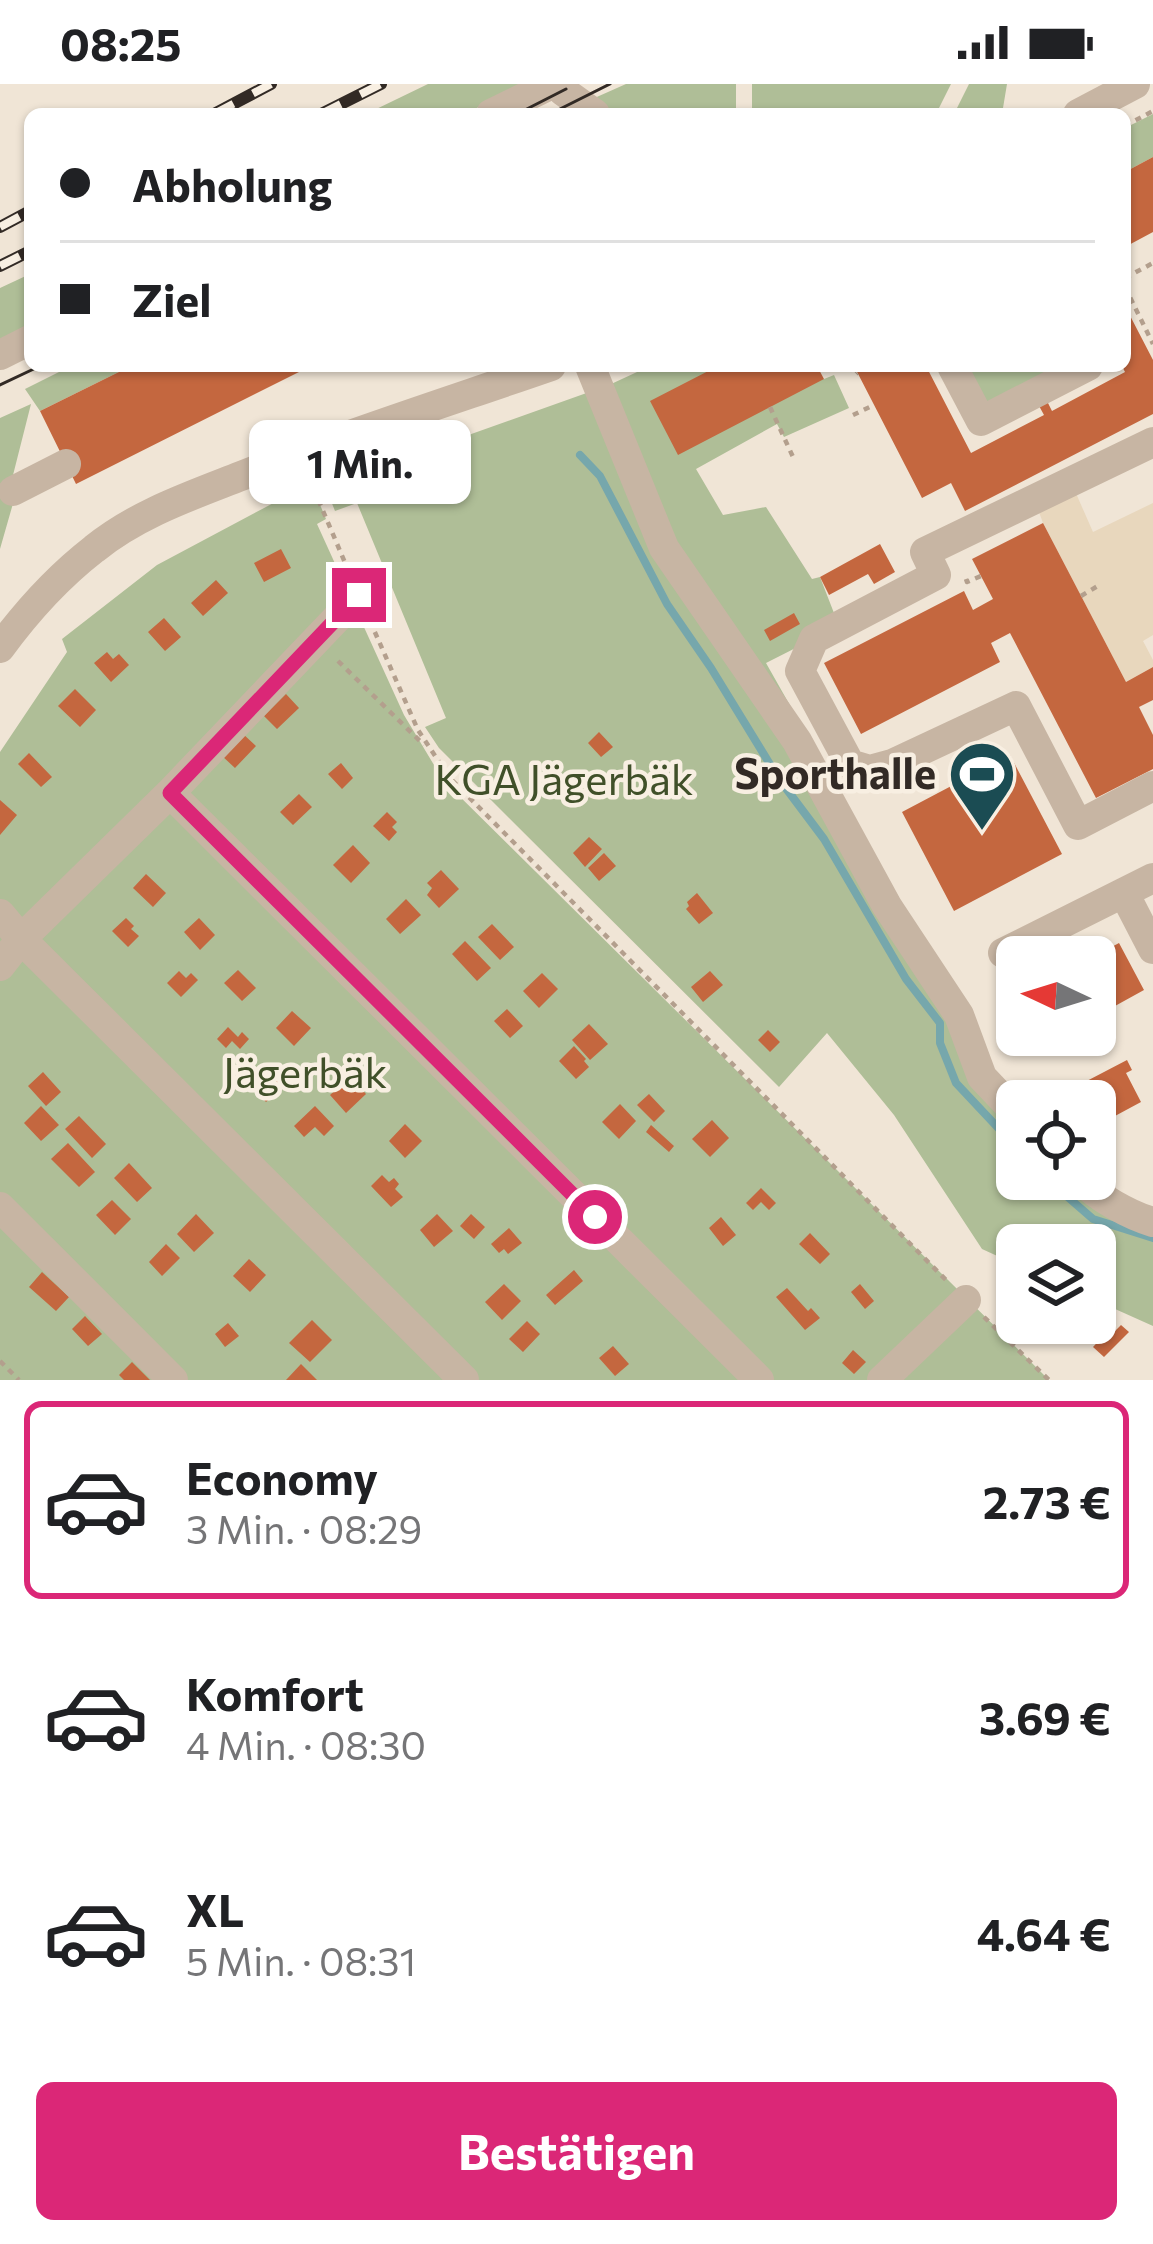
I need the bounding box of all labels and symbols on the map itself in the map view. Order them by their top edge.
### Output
callout: 1 Min. [248,421,470,505]
route end [332,568,386,622]
sports icon: Sporthalle [947,739,1017,833]
place label: Sporthalle [734,746,936,798]
park label: KGA Jägerbäk [434,752,694,804]
north arrow [996,936,1116,1056]
park label: Jägerbäk [223,1045,387,1097]
route start [568,1190,622,1244]

